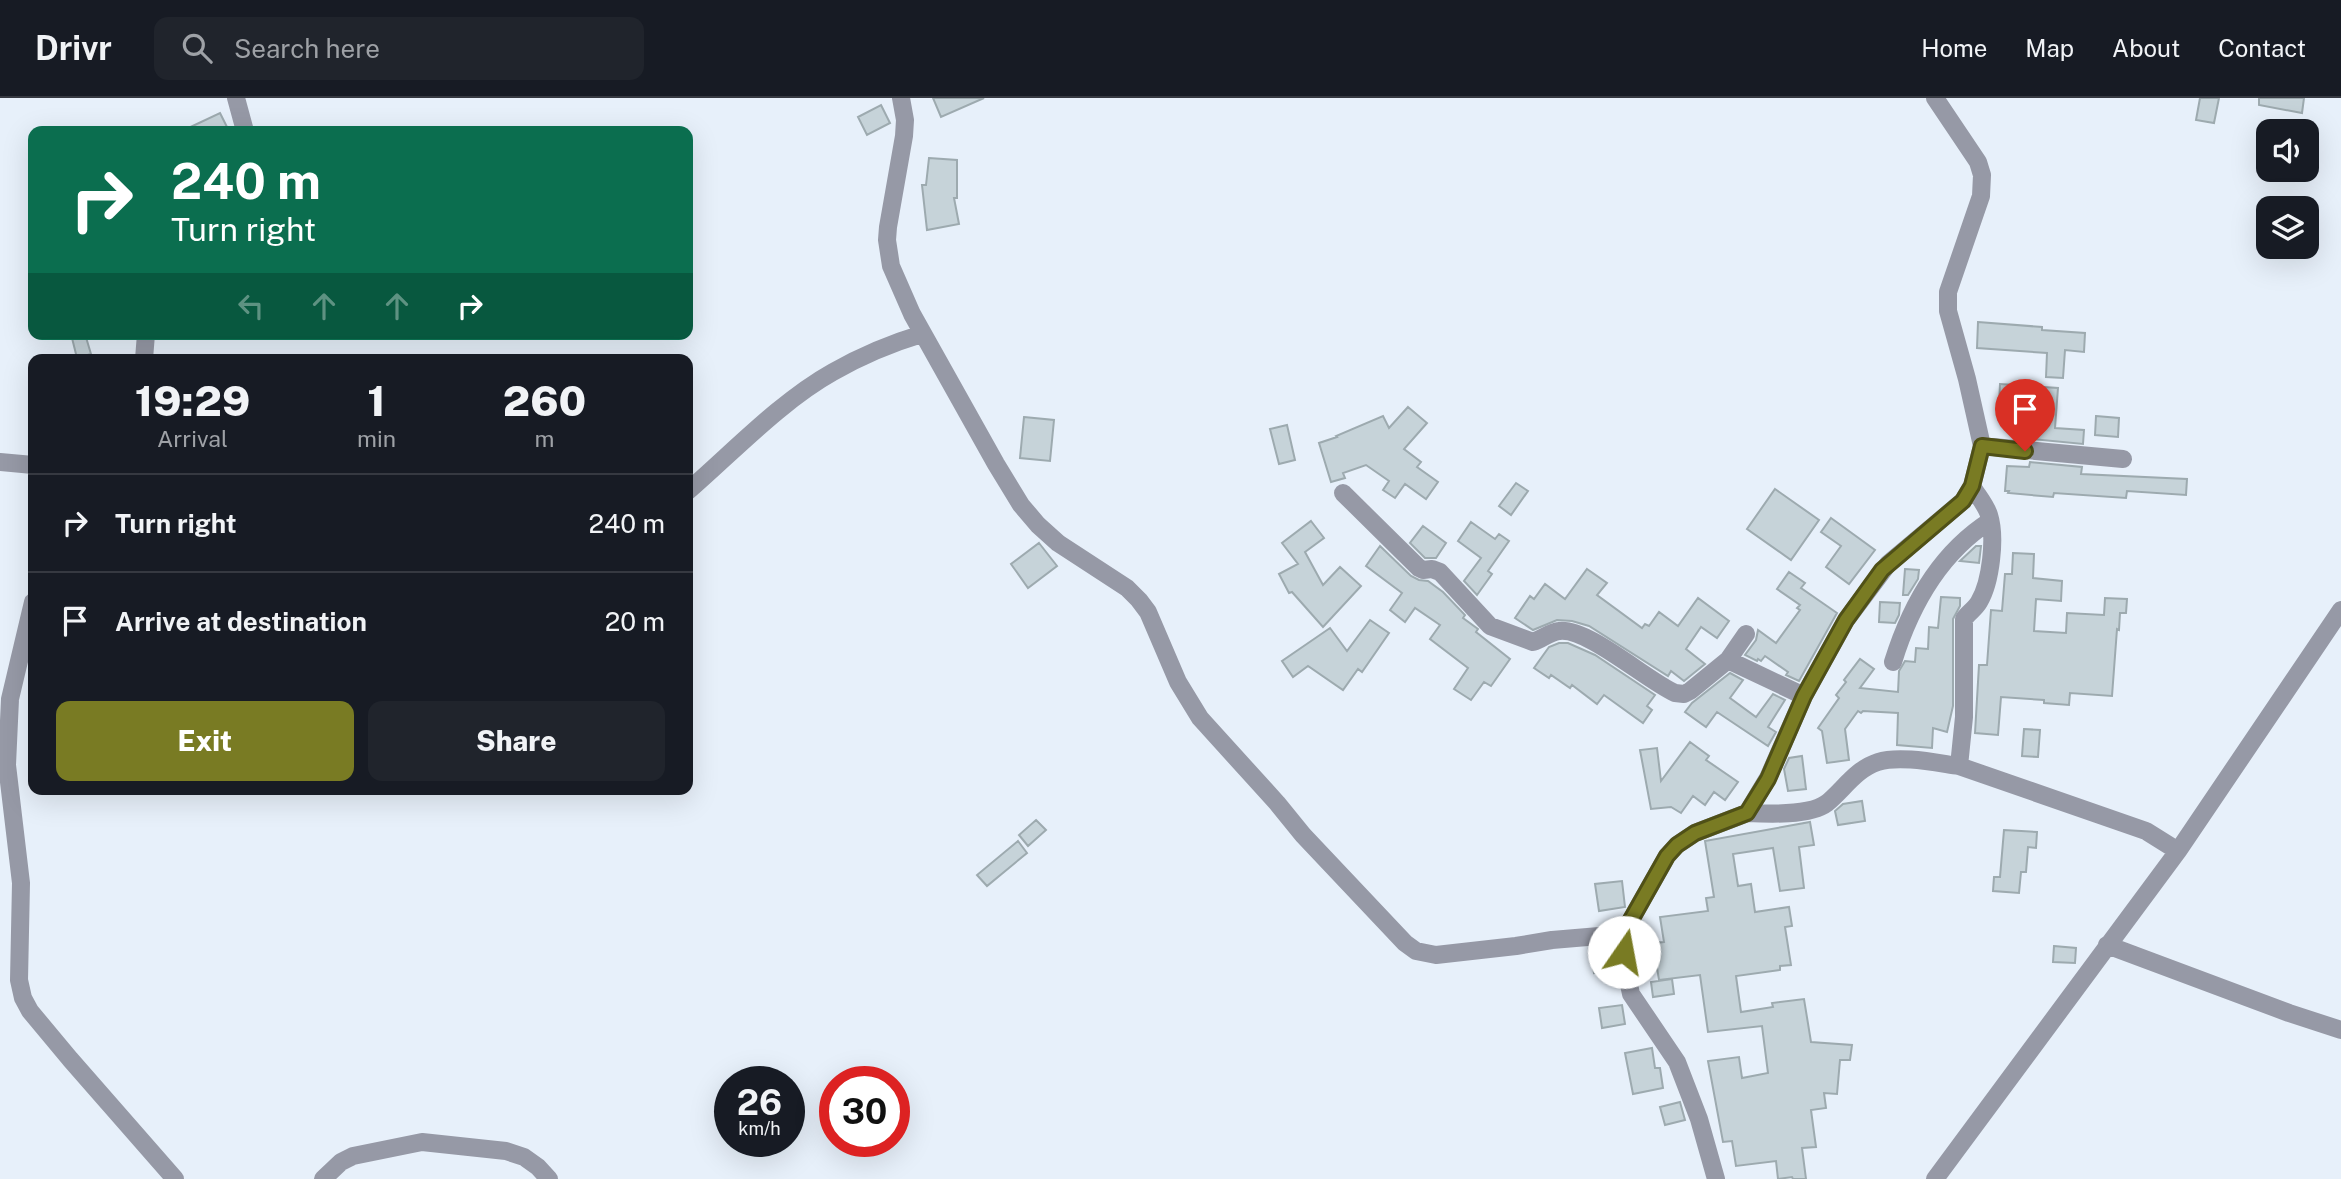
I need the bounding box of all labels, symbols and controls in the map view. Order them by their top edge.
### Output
search box [154,17,644,80]
text: Drivr [35,29,112,67]
icon: search [178,29,216,67]
text: Search here [234,33,380,64]
text: Home [1921,34,1987,62]
text: Map [2025,34,2074,62]
text: About [2112,34,2180,62]
text: Contact [2218,34,2306,62]
map controls [2256,119,2319,259]
button: sound [2256,119,2319,182]
text: 240 m [171,152,321,210]
icon: right [56,154,147,245]
button: layers [2256,196,2319,259]
text: Turn right [171,211,316,248]
icon: left [232,287,270,325]
icon: ahead [305,287,343,325]
icon: ahead [378,287,416,325]
icon: right [451,287,489,325]
text: 19:29 [135,376,250,425]
text: 1 [367,376,386,425]
text: 260 [503,376,586,425]
pin [1995,379,2055,451]
icon: arrive [2006,390,2044,428]
text: Arrival [157,425,228,452]
text: min [357,425,396,452]
text: m [535,425,554,452]
icon: right [56,504,94,542]
text: Turn right [115,508,237,539]
text: 240 m [588,508,665,539]
icon: arrive [56,602,94,640]
text: Arrive at destination [115,606,367,637]
text: 20 m [605,606,665,637]
button: Exit [56,701,354,781]
button: Share [368,701,665,781]
position arrow [1587,915,1661,989]
speed limit sign: 30 [819,1066,910,1157]
text: 26 [737,1082,782,1123]
text: km/h [738,1118,781,1139]

